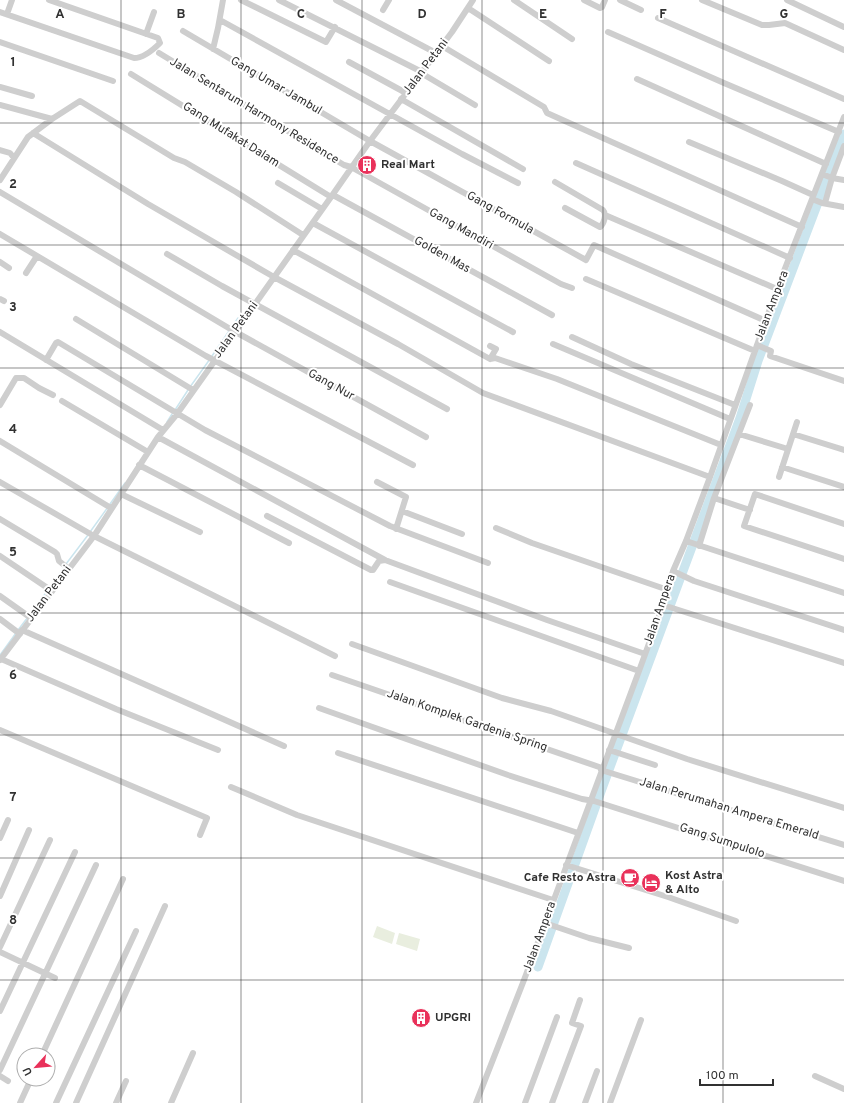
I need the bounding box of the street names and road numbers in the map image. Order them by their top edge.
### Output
street label: Jalan Petani [400,36,452,98]
street label: Gang Umar Jambul [227,53,325,119]
street label: Jalan Sentarum Harmony Residence [166,54,342,168]
street label: Gang Mufakat Dalam [179,99,283,171]
street label: Gang Formula [463,188,537,238]
street label: Gang Mandiri [426,205,496,253]
street label: Golden Mas [411,233,473,277]
street label: Jalan Ampera [751,268,793,344]
street label: Jalan Petani [210,298,262,362]
street label: Gang Nur [305,366,358,405]
street label: Jalan Petani [23,563,75,625]
street label: Jalan Ampera [640,572,680,648]
street label: Jalan Komplek Gardenia Spring [385,686,549,756]
street label: Jalan Perumahan Ampera Emerald [637,774,821,844]
street label: Gang Sumpulolo [677,820,767,862]
street label: Jalan Ampera [520,899,560,975]

